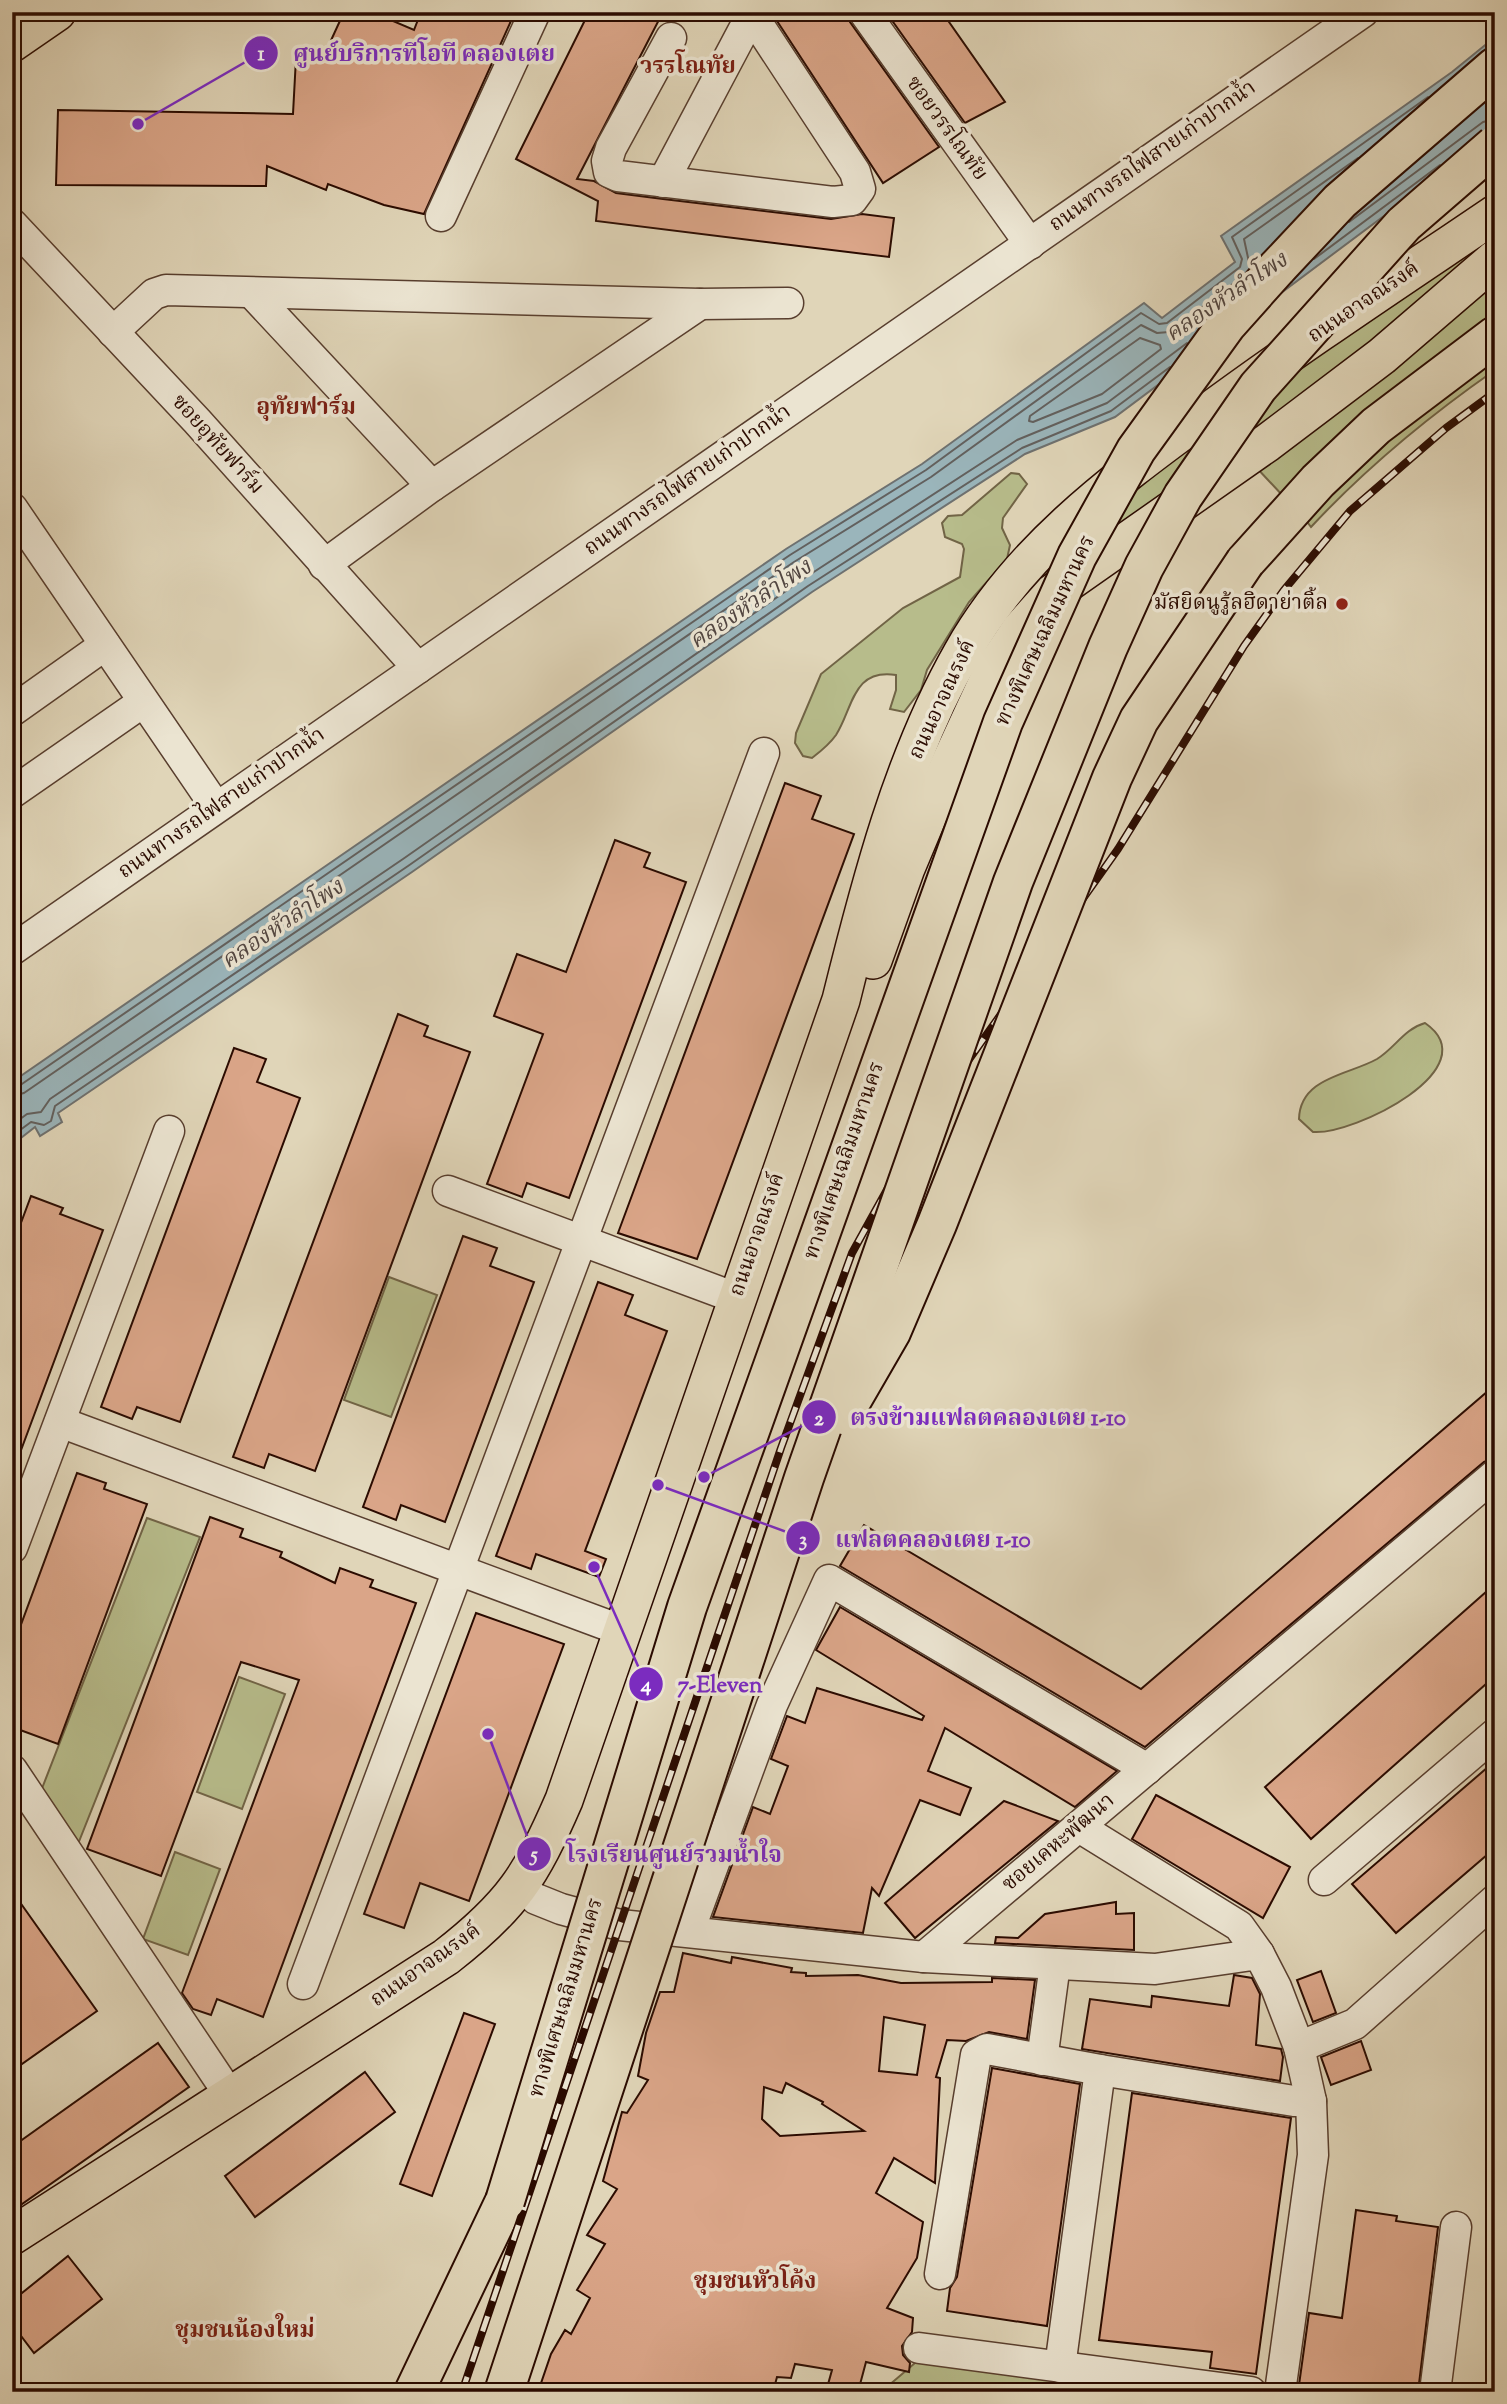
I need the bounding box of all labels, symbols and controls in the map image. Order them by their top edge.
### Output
callout: ศูนย์บริการทีโอที คลองเตย [244,31,569,75]
text: ศูนย์บริการทีโอที คลองเตย [293,37,555,72]
text: 1 [257,40,265,70]
district label: วรรโณทัย [640,49,736,84]
street label: ซอยวรรโณทัย [898,69,996,187]
street label: ถนนทางรถไฟสายเก่าปากน้ำ [1042,72,1263,240]
water label: คลองหัวลำโพง [1158,242,1296,351]
street label: ถนนอาจณรงค์ [1302,255,1426,351]
street label: ซอยอุทัยฟาร์ม [164,388,270,502]
district label: อุทัยฟาร์ม [256,392,356,425]
street label: ถนนทางรถไฟสายเก่าปากน้ำ [577,396,798,564]
street label: ทางพิเศษเฉลิมมหานคร [989,531,1103,731]
water label: คลองหัวลำโพง [682,549,820,658]
place label: มัสยิดนูรู้ลฮิดาย่าติ้ล [1154,586,1328,619]
marker: มัสยิดนูรู้ลฮิดาย่าติ้ล [1334,596,1350,612]
street label: ถนนอาจณรงค์ [902,635,984,765]
street label: ถนนทางรถไฟสายเก่าปากน้ำ [111,719,332,887]
water label: คลองหัวลำโพง [214,869,352,978]
street label: ทางพิเศษเฉลิมมหานคร [797,1058,893,1264]
street label: ถนนอาจณรงค์ [723,1169,793,1301]
callout: ตรงข้ามแฟลตคลองเตย 1-10 [801,1395,1140,1439]
text: ตรงข้ามแฟลตคลองเตย 1-10 [850,1403,1126,1436]
text: 2 [814,1405,824,1435]
callout: แฟลตคลองเตย 1-10 [786,1516,1044,1560]
text: แฟลตคลองเตย 1-10 [835,1525,1031,1558]
text: 3 [799,1526,807,1556]
callout: 7-Eleven [629,1662,777,1706]
text: 7-Eleven [677,1670,763,1703]
text: 4 [640,1671,652,1701]
street label: ซอยเคหะพัฒนา [996,1787,1122,1899]
callout: โรงเรียนศูนย์รวมน้ำใจ [517,1832,796,1876]
text: โรงเรียนศูนย์รวมน้ำใจ [565,1837,782,1873]
text: 5 [528,1841,538,1871]
street label: ทางพิเศษเฉลิมมหานคร [522,1895,612,2101]
street label: ถนนอาจณรงค์ [365,1917,487,2015]
district label: ชุมชนหัวโค้ง [694,2264,816,2299]
district label: ชุมชนน้องใหม่ [175,2313,315,2348]

